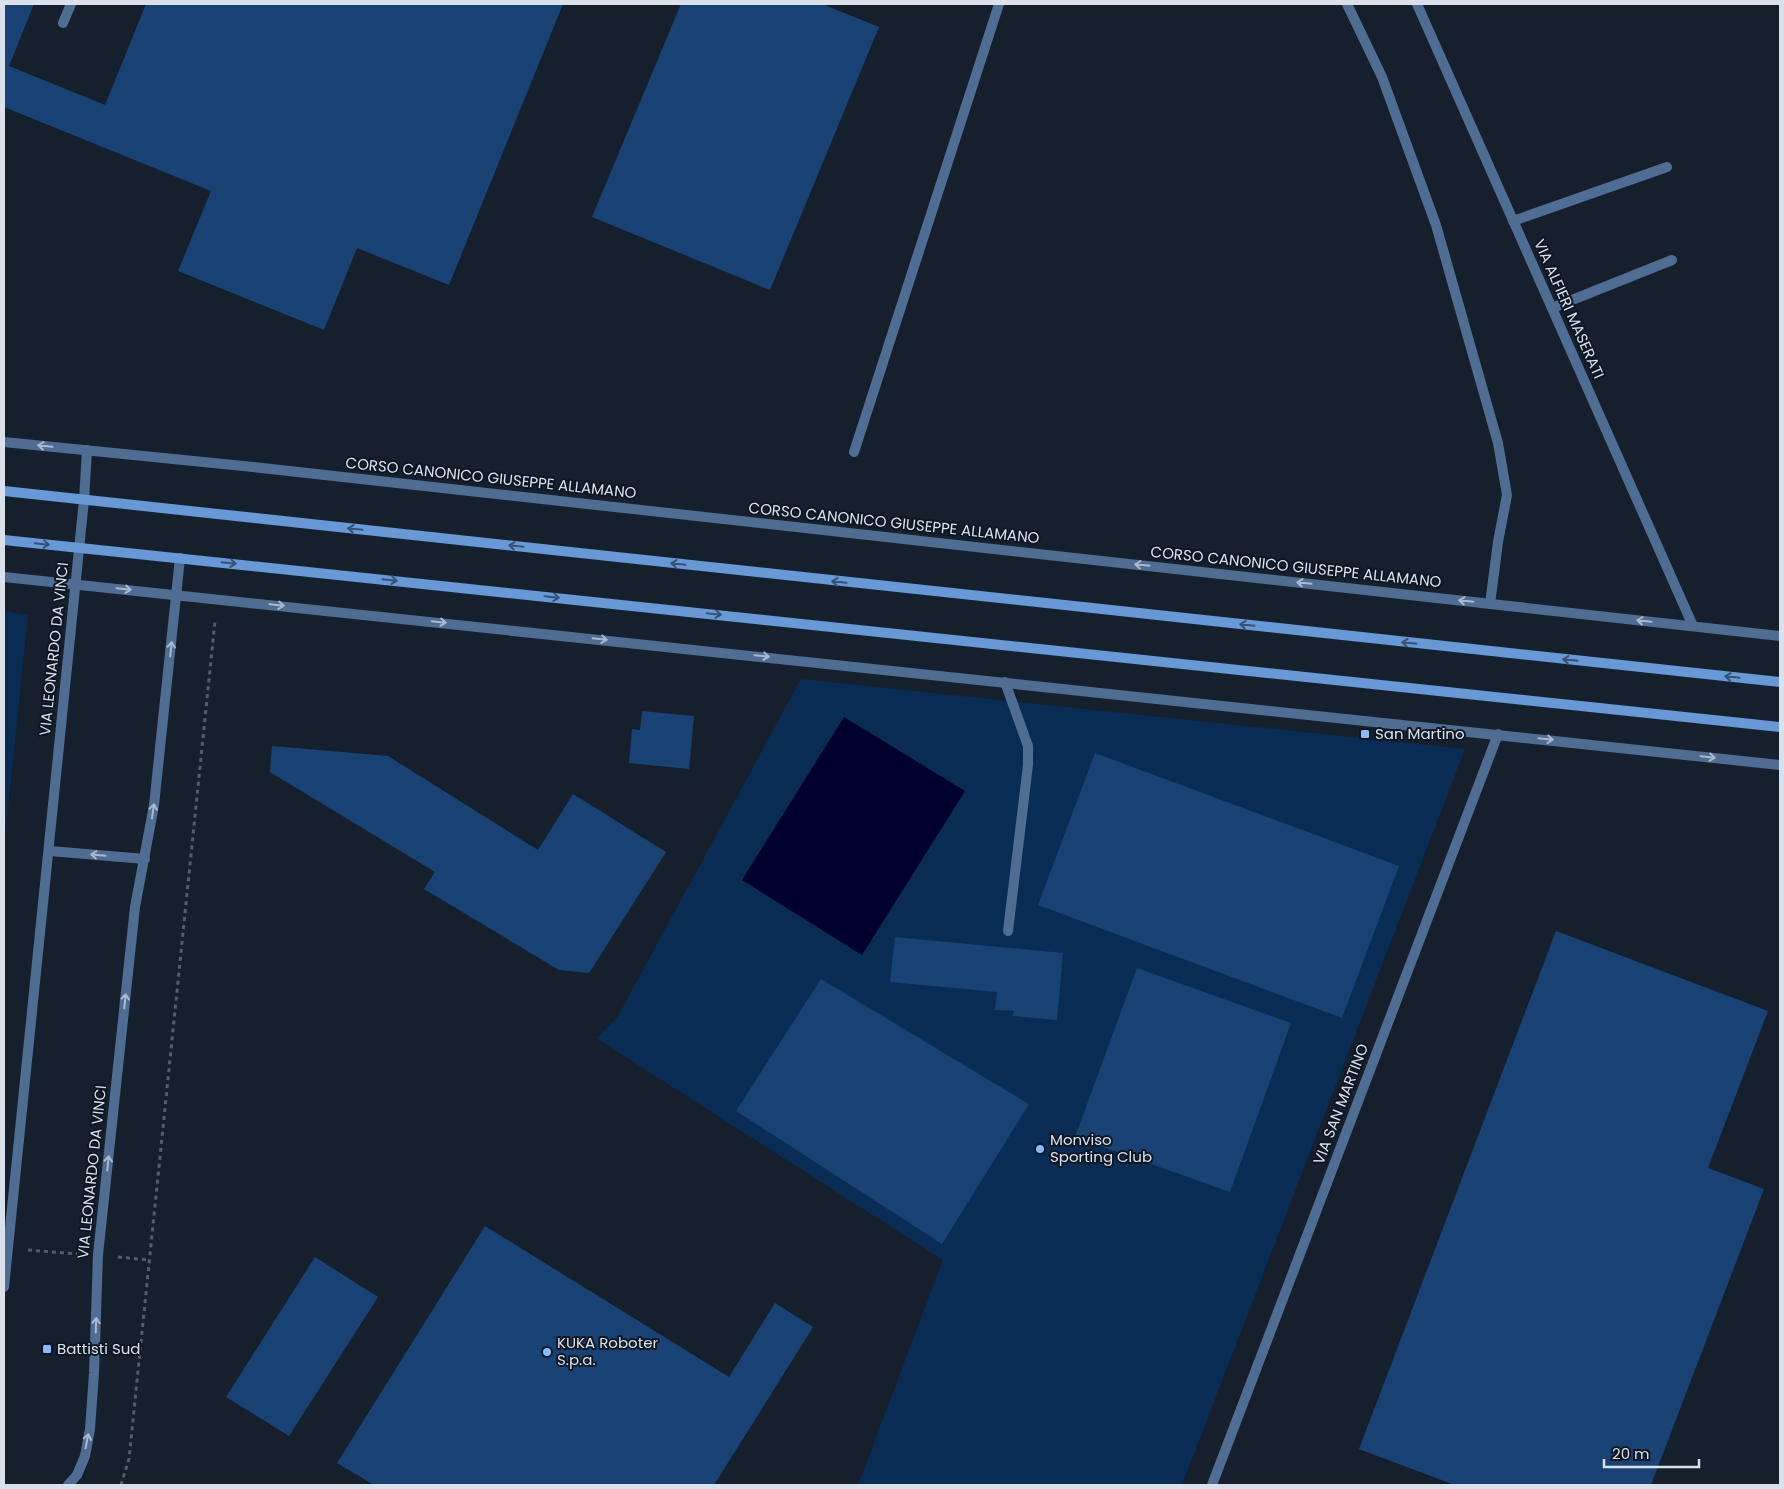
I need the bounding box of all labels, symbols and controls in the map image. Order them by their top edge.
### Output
street label: VIA ALFIERI MASERATI [1529,236,1610,382]
one-way arrow [38,441,54,451]
street label: CORSO CANONICO GIUSEPPE ALLAMANO [345,452,638,503]
street label: CORSO CANONICO GIUSEPPE ALLAMANO [748,497,1041,548]
one-way arrow [347,524,363,534]
one-way arrow [33,539,49,549]
one-way arrow [508,541,524,551]
street label: CORSO CANONICO GIUSEPPE ALLAMANO [1150,541,1443,592]
one-way arrow [220,558,236,568]
one-way arrow [670,559,686,569]
one-way arrow [1135,560,1151,570]
street label: VIA LEONARDO DA VINCI [34,561,73,737]
one-way arrow [382,575,398,585]
one-way arrow [831,577,847,587]
one-way arrow [1296,578,1312,588]
one-way arrow [116,584,132,594]
one-way arrow [544,592,560,602]
one-way arrow [1458,596,1474,606]
one-way arrow [269,600,285,610]
one-way arrow [705,609,721,619]
one-way arrow [1637,616,1653,626]
one-way arrow [430,617,446,627]
one-way arrow [1239,620,1255,630]
one-way arrow [592,634,608,644]
one-way arrow [1401,638,1417,648]
one-way arrow [166,642,176,658]
one-way arrow [754,651,770,661]
one-way arrow [1562,655,1578,665]
one-way arrow [1724,672,1740,682]
place label: San Martino [1375,723,1465,744]
marker: San Martino [1359,728,1371,740]
one-way arrow [1538,734,1554,744]
one-way arrow [1699,752,1715,762]
one-way arrow [148,803,158,819]
one-way arrow [90,850,106,860]
one-way arrow [120,993,130,1009]
street label: VIA SAN MARTINO [1308,1040,1373,1167]
street label: VIA LEONARDO DA VINCI [72,1084,111,1260]
place label: Monviso Sporting Club [1050,1129,1152,1167]
marker: Monviso Sporting Club [1034,1143,1046,1155]
one-way arrow [103,1155,112,1171]
one-way arrow [91,1317,101,1333]
place label: KUKA Roboter S.p.a. [557,1332,658,1370]
place label: Battisti Sud [57,1338,140,1359]
marker: Battisti Sud [41,1343,53,1355]
marker: KUKA Roboter S.p.a. [541,1346,553,1358]
one-way arrow [83,1434,93,1450]
scale bar [1604,1436,1699,1468]
text: 20 m [1612,1443,1650,1464]

